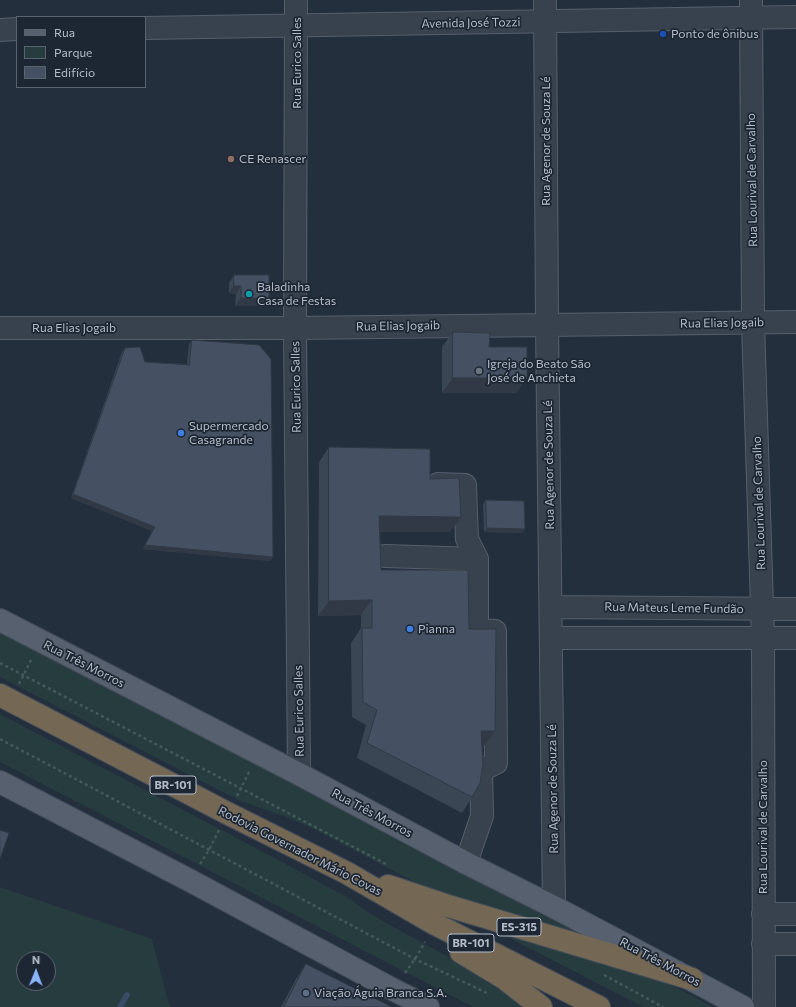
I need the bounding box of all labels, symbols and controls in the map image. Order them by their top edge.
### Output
street label: Avenida José Tozzi [421,15,521,31]
legend [16,16,146,88]
street label: Rua Eurico Salles [290,17,304,109]
text: Rua [54,25,75,39]
place label: Ponto de ônibus [671,27,759,41]
marker: Ponto de ônibus [658,29,668,39]
text: Parque [54,45,92,59]
text: Edifício [54,65,95,79]
street label: Rua Agenor de Souza Lé [539,76,553,206]
street label: Rua Lourival de Carvalho [744,113,760,247]
place label: CE Renascer [239,152,306,166]
marker: CE Renascer [226,154,236,164]
place label: Baladinha Casa de Festas [257,280,336,308]
marker: Baladinha Casa de Festas [244,289,254,299]
street label: Rua Elias Jogaib [680,315,764,331]
street label: Rua Elias Jogaib [356,318,440,334]
street label: Rua Elias Jogaib [32,321,116,335]
street label: Rua Eurico Salles [288,341,304,433]
place label: Igreja do Beato São José de Anchieta [487,357,591,385]
marker: Igreja do Beato São José de Anchieta [474,366,484,376]
street label: Rua Agenor de Souza Lé [541,400,557,530]
place label: Supermercado Casagrande [189,419,269,447]
marker: Supermercado Casagrande [176,428,186,438]
street label: Rua Lourival de Carvalho [749,436,769,570]
street label: Rua Mateus Leme Fundão [604,600,744,616]
place label: Pianna [418,622,455,636]
marker: Pianna [405,624,415,634]
street label: Rua Três Morros [41,637,127,691]
street label: Rua Eurico Salles [291,665,307,757]
street label: Rua Agenor de Souza Lé [545,724,561,854]
street label: Rua Lourival de Carvalho [756,760,770,894]
road number: BR-101 [150,776,196,794]
street label: Rua Três Morros [329,786,415,840]
street label: Rodovia Governador Mário Covas [216,803,384,899]
road number: ES-315 [497,918,541,936]
road number: BR-101 [448,934,494,952]
street label: Rua Três Morros [617,935,703,989]
north arrow [16,951,56,991]
text: N [32,953,40,966]
place label: Viação Águia Branca S.A. [314,986,447,1000]
marker: Viação Águia Branca S.A. [301,988,311,998]

